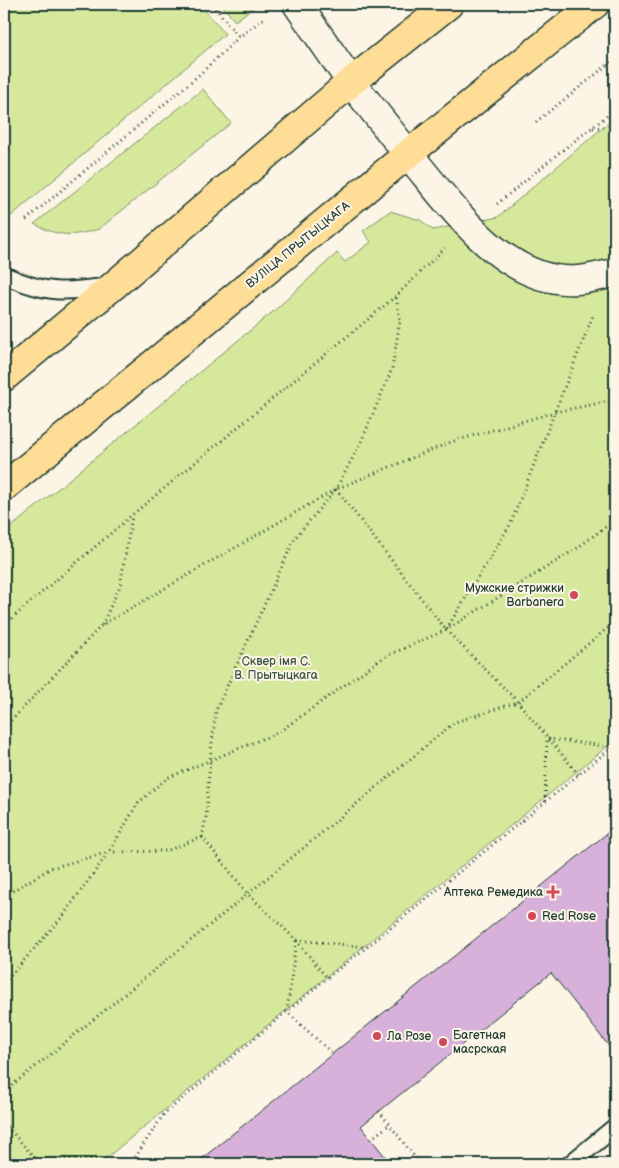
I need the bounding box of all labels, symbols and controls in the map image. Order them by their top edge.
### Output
street label: ВУЛІЦА ПРЫТЫЦКАГА [243,198,354,292]
place label: Мужские стрижки Barbanera [465,581,564,610]
marker: Мужские стрижки Barbanera [568,589,580,601]
park label: Сквер імя С. В. Прытыцкага [234,654,318,683]
place label: Аптека Ремедика [443,885,543,900]
marker: Аптека Ремедика [547,886,559,898]
place label: Red Rose [542,909,596,924]
marker: Red Rose [526,910,538,922]
place label: Багетная масрская [453,1028,507,1057]
place label: Ла Розе [386,1029,431,1044]
marker: Ла Розе [371,1030,383,1042]
marker: Багетная масрская [437,1036,449,1048]

